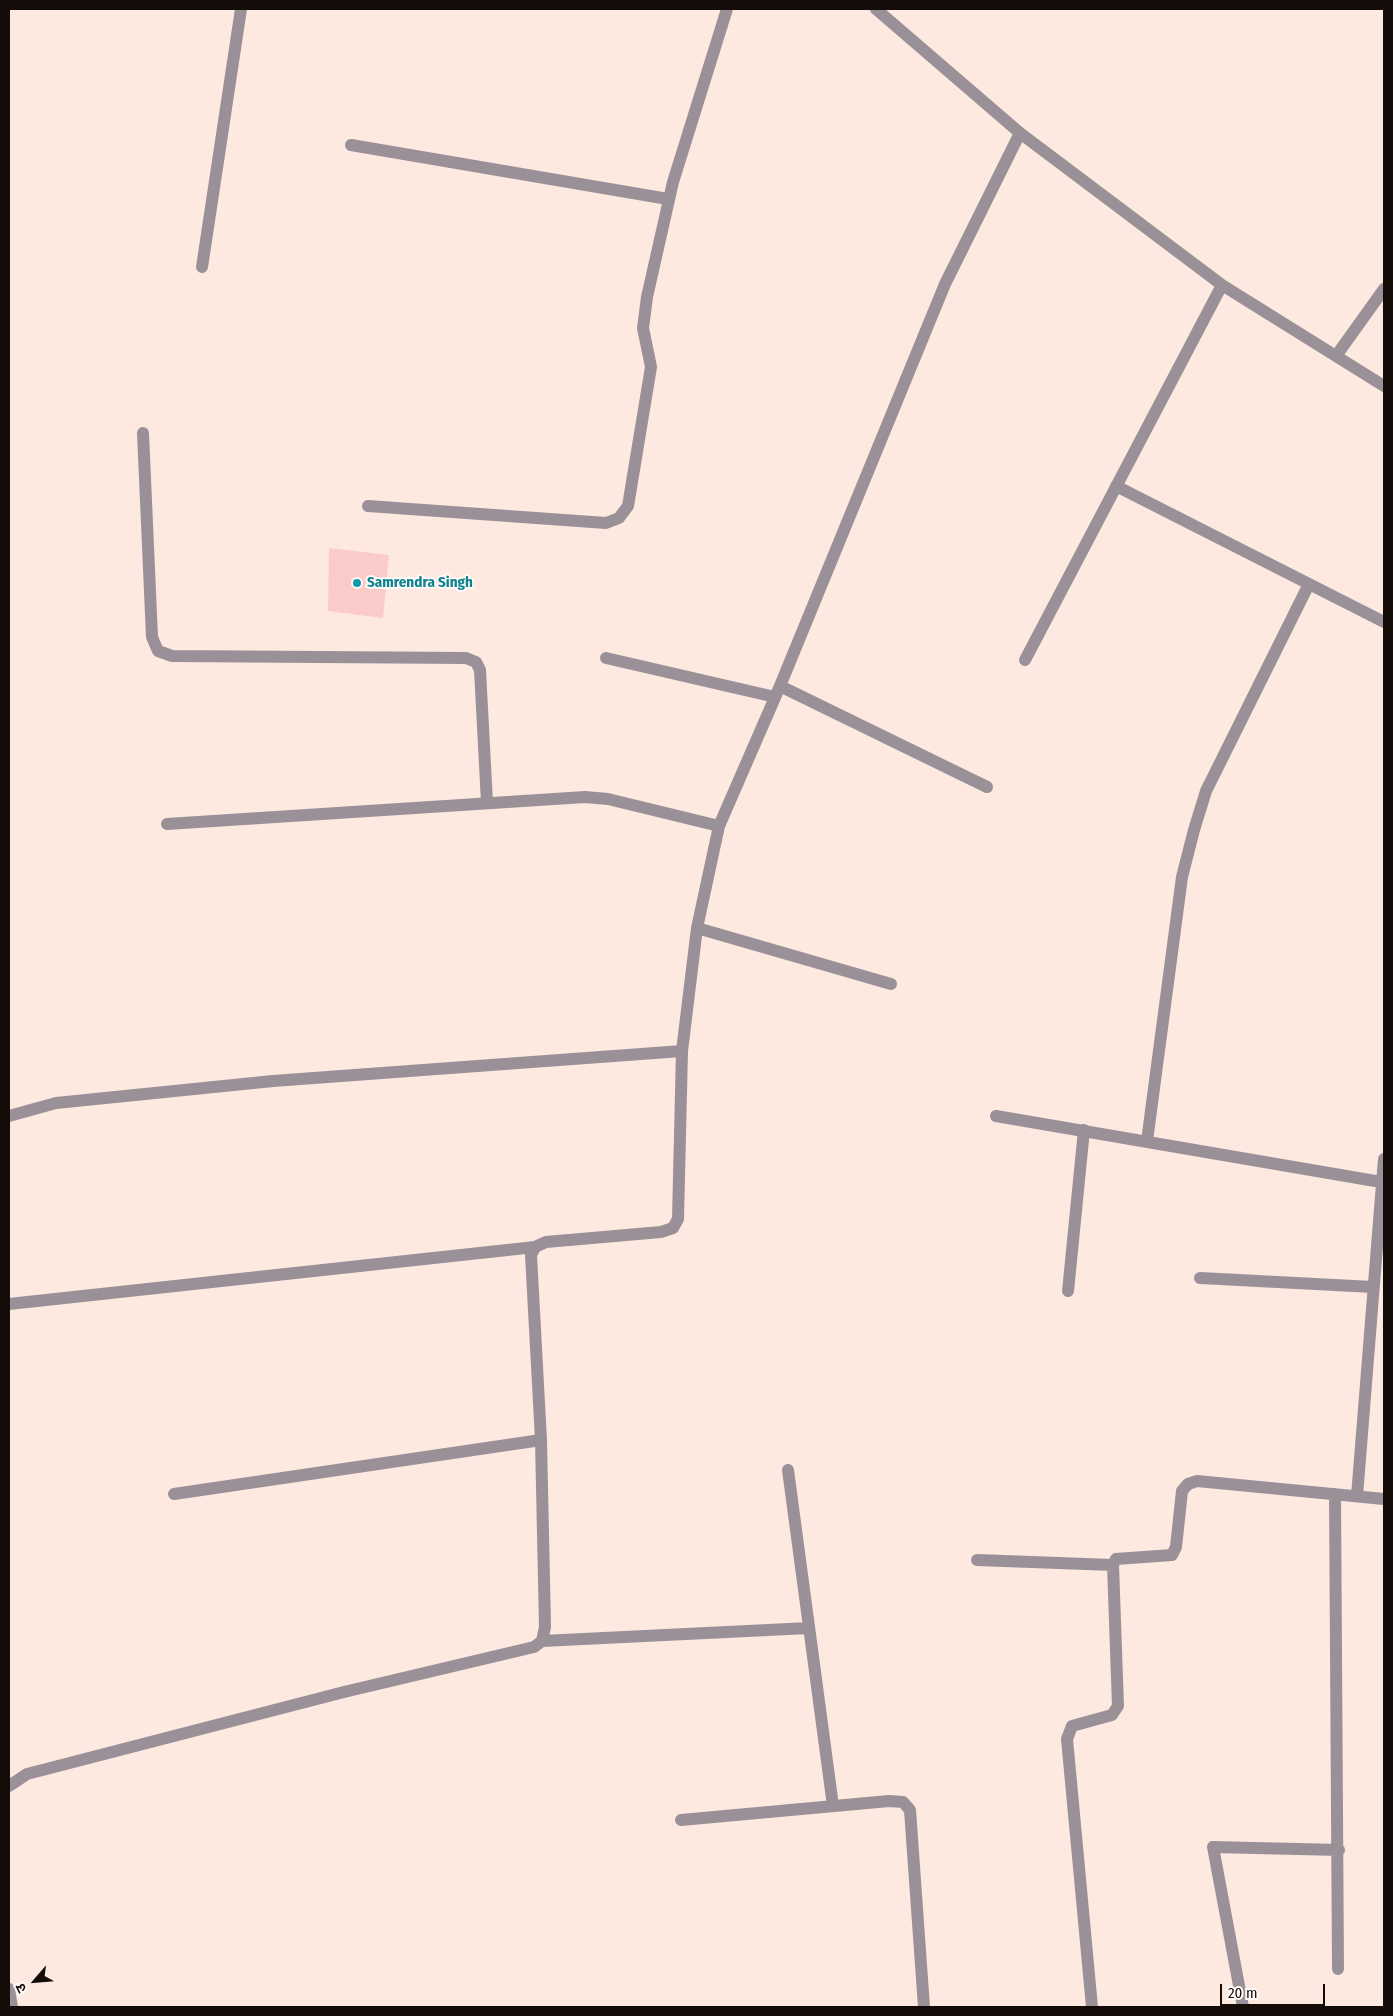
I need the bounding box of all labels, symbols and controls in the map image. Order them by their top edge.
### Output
place label: Samrendra Singh [367,574,473,592]
marker: Samrendra Singh [351,577,363,589]
north arrow [10,1956,60,2006]
scale bar [1223,1974,1328,2006]
text: उ [12,1981,31,1996]
text: 20 m [1228,1984,1258,2002]

